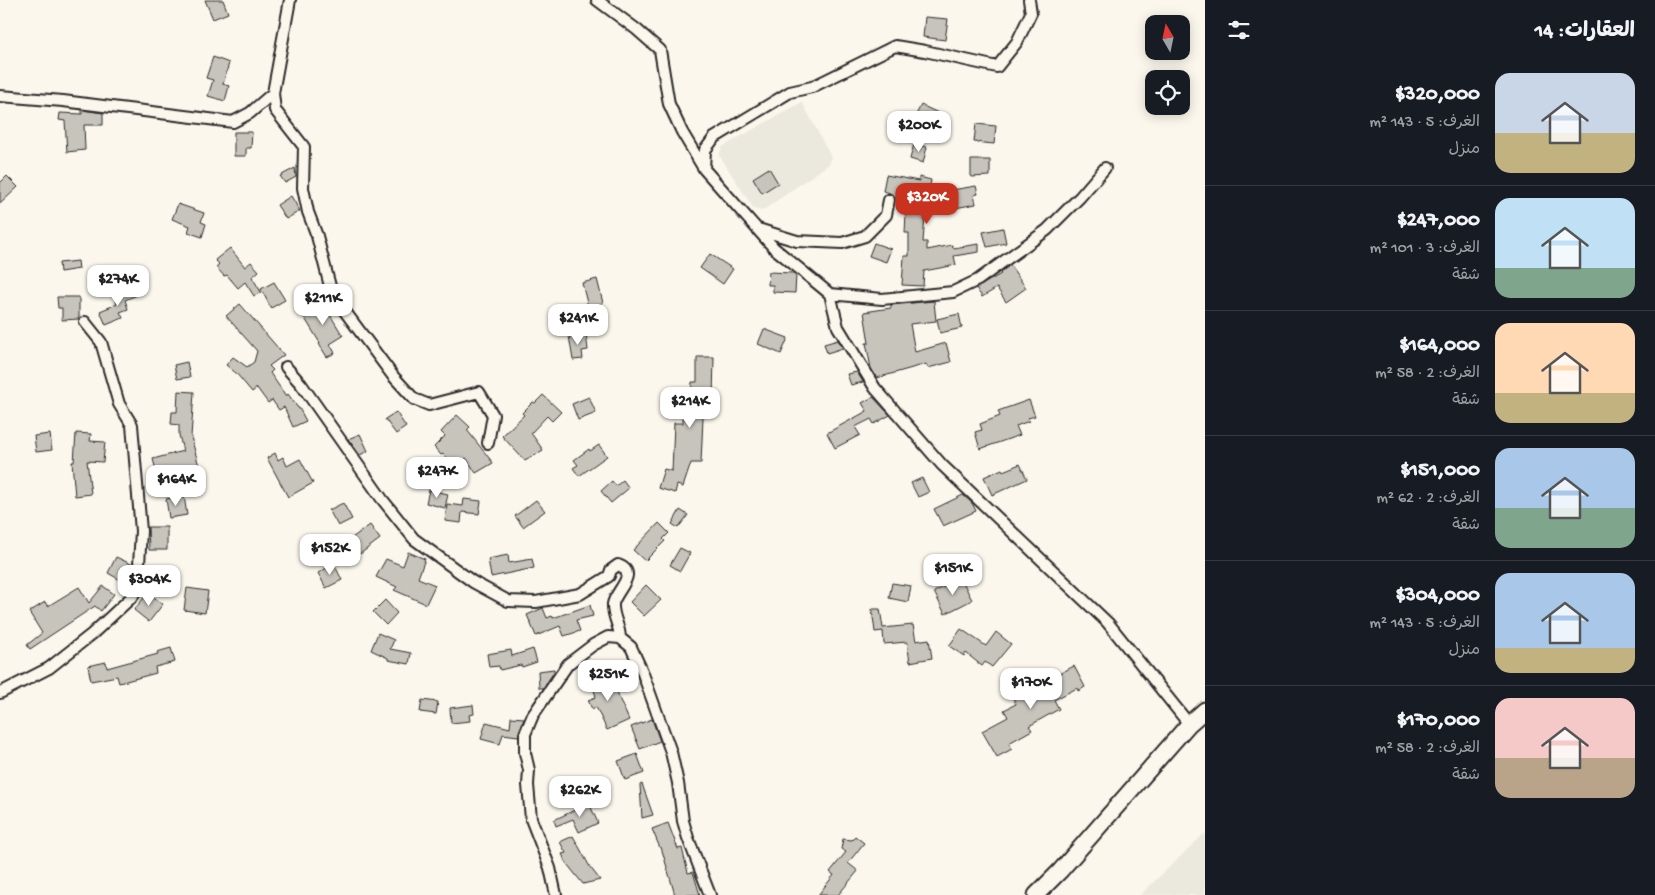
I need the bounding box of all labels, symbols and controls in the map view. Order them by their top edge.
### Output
north arrow [1145,15,1190,60]
map controls [1145,15,1190,115]
icon: filters [1225,16,1253,44]
text: العقارات: 14 [1535,20,1635,45]
button: locate [1145,70,1190,115]
text: $320,000 [1395,83,1480,108]
icon: home [1535,93,1595,153]
pin: $200K [884,110,954,153]
text: الغرف: 5 · 143 m² [1369,114,1480,133]
text: $200K [898,117,940,136]
text: منزل [1448,141,1480,160]
pin: $320K [892,182,962,225]
text: $320K [906,189,948,208]
text: $247,000 [1397,209,1480,234]
icon: home [1535,218,1595,278]
text: الغرف: 3 · 101 m² [1370,240,1480,259]
pin: $274K [83,264,153,307]
text: شقة [1452,267,1480,286]
text: $274K [98,271,138,290]
pin: $211K [288,284,358,326]
text: $211K [305,290,341,309]
pin: $241K [543,304,613,346]
text: $241K [559,310,597,329]
text: $164,000 [1399,334,1480,359]
icon: home [1535,343,1595,403]
text: الغرف: 2 · 58 m² [1375,365,1480,384]
pin: $214K [655,386,725,429]
text: شقة [1452,392,1480,411]
text: $214K [671,393,709,412]
pin: $247K [402,456,472,499]
text: $151,000 [1400,459,1480,484]
text: $247K [417,463,457,482]
pin: $164K [141,464,211,507]
icon: home [1535,468,1595,528]
text: $164K [157,471,195,490]
text: الغرف: 2 · 62 m² [1376,490,1480,509]
text: شقة [1452,517,1480,536]
pin: $152K [295,534,365,576]
text: $152K [311,540,349,559]
pin: $151K [918,554,988,596]
text: $151K [934,560,972,579]
pin: $304K [114,564,184,607]
text: $304K [129,571,169,590]
text: $304,000 [1395,584,1480,609]
icon: home [1535,593,1595,653]
text: الغرف: 5 · 143 m² [1369,615,1480,634]
text: منزل [1448,642,1480,661]
pin: $251K [573,660,643,702]
text: $251K [589,666,627,685]
pin: $170K [996,668,1066,710]
text: $170K [1011,674,1051,693]
text: $170,000 [1397,709,1480,734]
icon: home [1535,718,1595,778]
text: الغرف: 2 · 58 m² [1375,740,1480,759]
text: شقة [1452,767,1480,786]
pin: $262K [545,776,615,818]
text: $262K [560,782,600,801]

